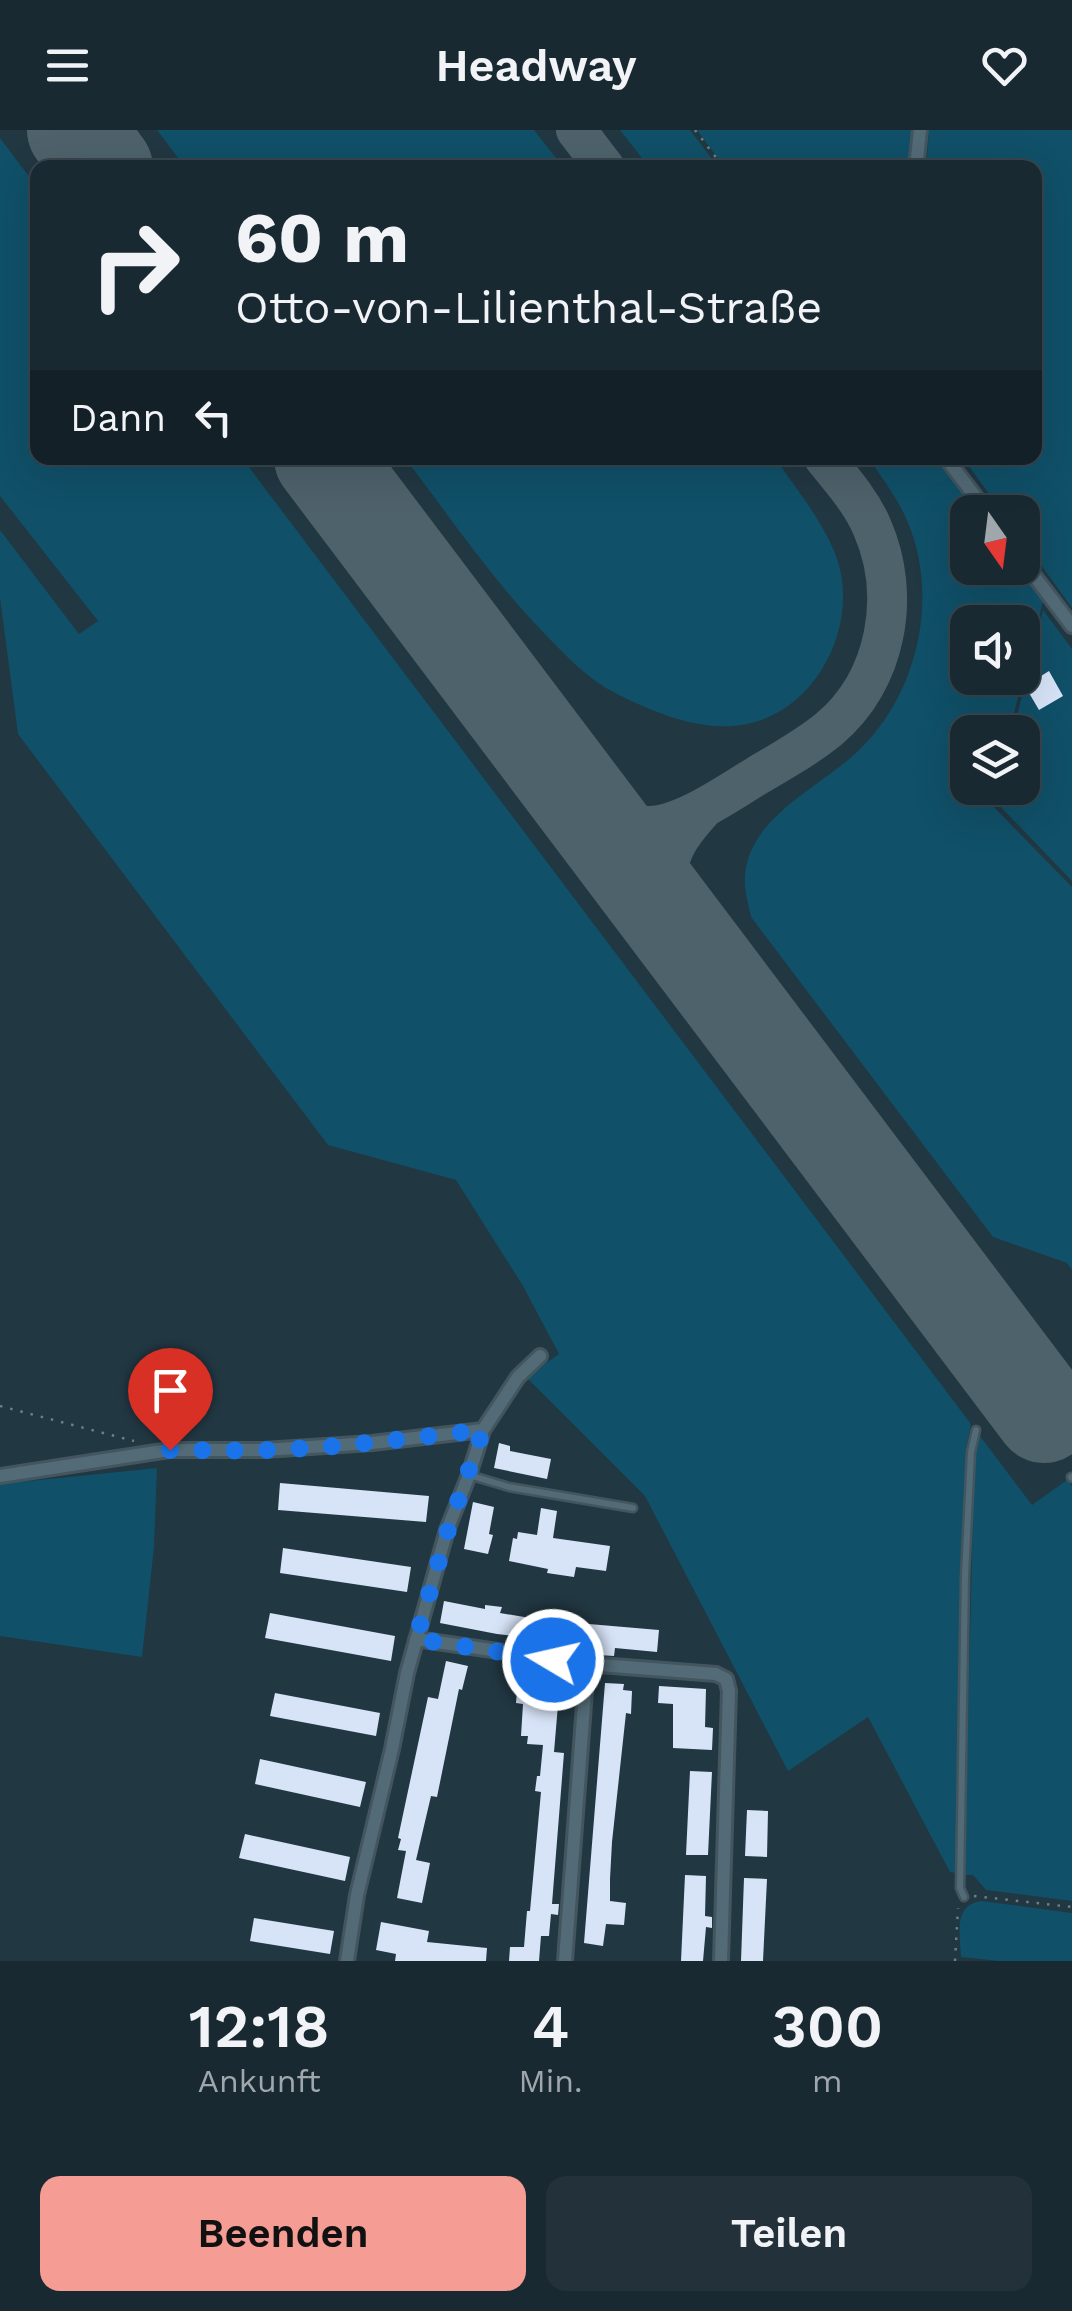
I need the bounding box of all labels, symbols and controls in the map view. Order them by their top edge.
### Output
icon: menu [40,38,95,93]
icon: heart [977,38,1032,93]
text: Headway [435,39,637,92]
text: 60 m [235,197,409,279]
icon: right [70,200,200,330]
text: Otto-von-Lilienthal-Straße [235,281,822,334]
icon: left [186,390,241,445]
text: Dann [70,396,166,440]
north arrow [950,495,1040,585]
map controls [950,495,1040,805]
button: sound [950,605,1040,695]
button: layers [950,715,1040,805]
pin [128,1348,213,1451]
icon: arrive [143,1363,198,1418]
position arrow [501,1608,605,1712]
text: 12:18 [189,1991,330,2062]
text: 4 [532,1991,570,2062]
text: 300 [771,1991,883,2062]
text: Ankunft [198,2062,321,2100]
text: Min. [518,2062,583,2100]
text: m [812,2062,843,2100]
button: Beenden [40,2176,526,2291]
button: Teilen [546,2176,1032,2291]

